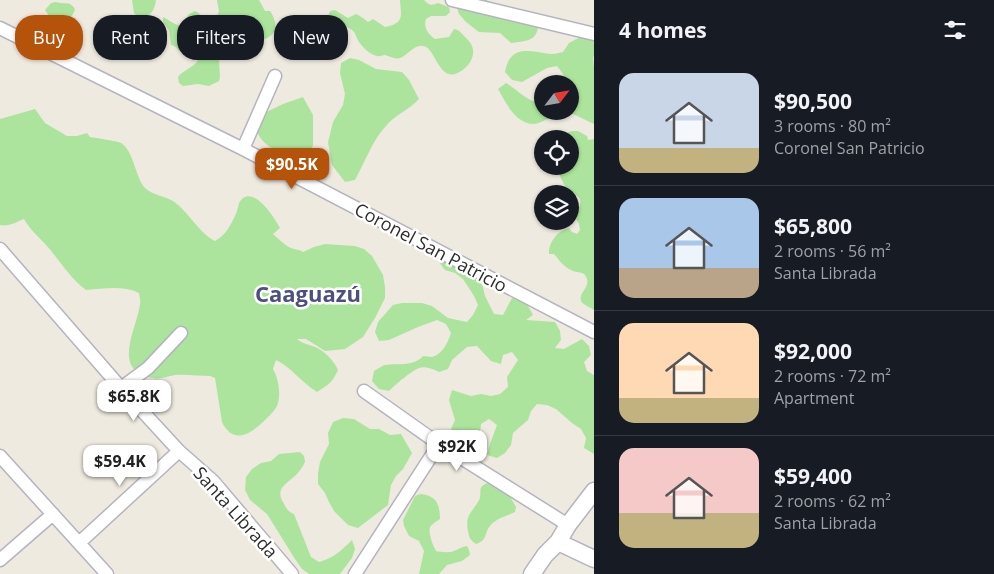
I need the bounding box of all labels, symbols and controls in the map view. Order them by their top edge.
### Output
chip: Buy [15,15,83,60]
chip: Rent [93,15,167,60]
chip: Filters [177,15,264,60]
chip: New [274,15,348,60]
text: 4 homes [619,16,707,44]
icon: filters [941,16,969,44]
north arrow [534,75,579,120]
map controls [534,75,579,230]
text: $90,500 [774,87,852,115]
icon: home [659,93,719,153]
text: 3 rooms · 80 m² [774,115,891,137]
button: locate [534,130,579,175]
text: Coronel San Patricio [774,137,925,159]
pin: $90.5K [251,148,333,190]
text: $90.5K [266,153,318,175]
button: layers [534,185,579,230]
street label: Coronel San Patricio [351,197,511,297]
text: $65,800 [774,212,852,240]
icon: home [659,218,719,278]
text: 2 rooms · 56 m² [774,240,891,262]
text: Santa Librada [774,262,877,284]
district label: Caaguazú [255,278,361,308]
text: $92,000 [774,337,852,365]
icon: home [659,343,719,403]
text: 2 rooms · 72 m² [774,365,891,387]
pin: $65.8K [93,380,175,422]
text: $65.8K [108,385,160,407]
text: Apartment [774,387,854,409]
pin: $92K [427,430,487,472]
text: $92K [438,435,476,457]
pin: $59.4K [79,444,161,487]
text: $59.4K [94,450,146,472]
street label: Santa Librada [188,461,284,563]
text: $59,400 [774,462,852,490]
icon: home [659,468,719,528]
text: 2 rooms · 62 m² [774,490,891,512]
text: Santa Librada [774,512,877,534]

